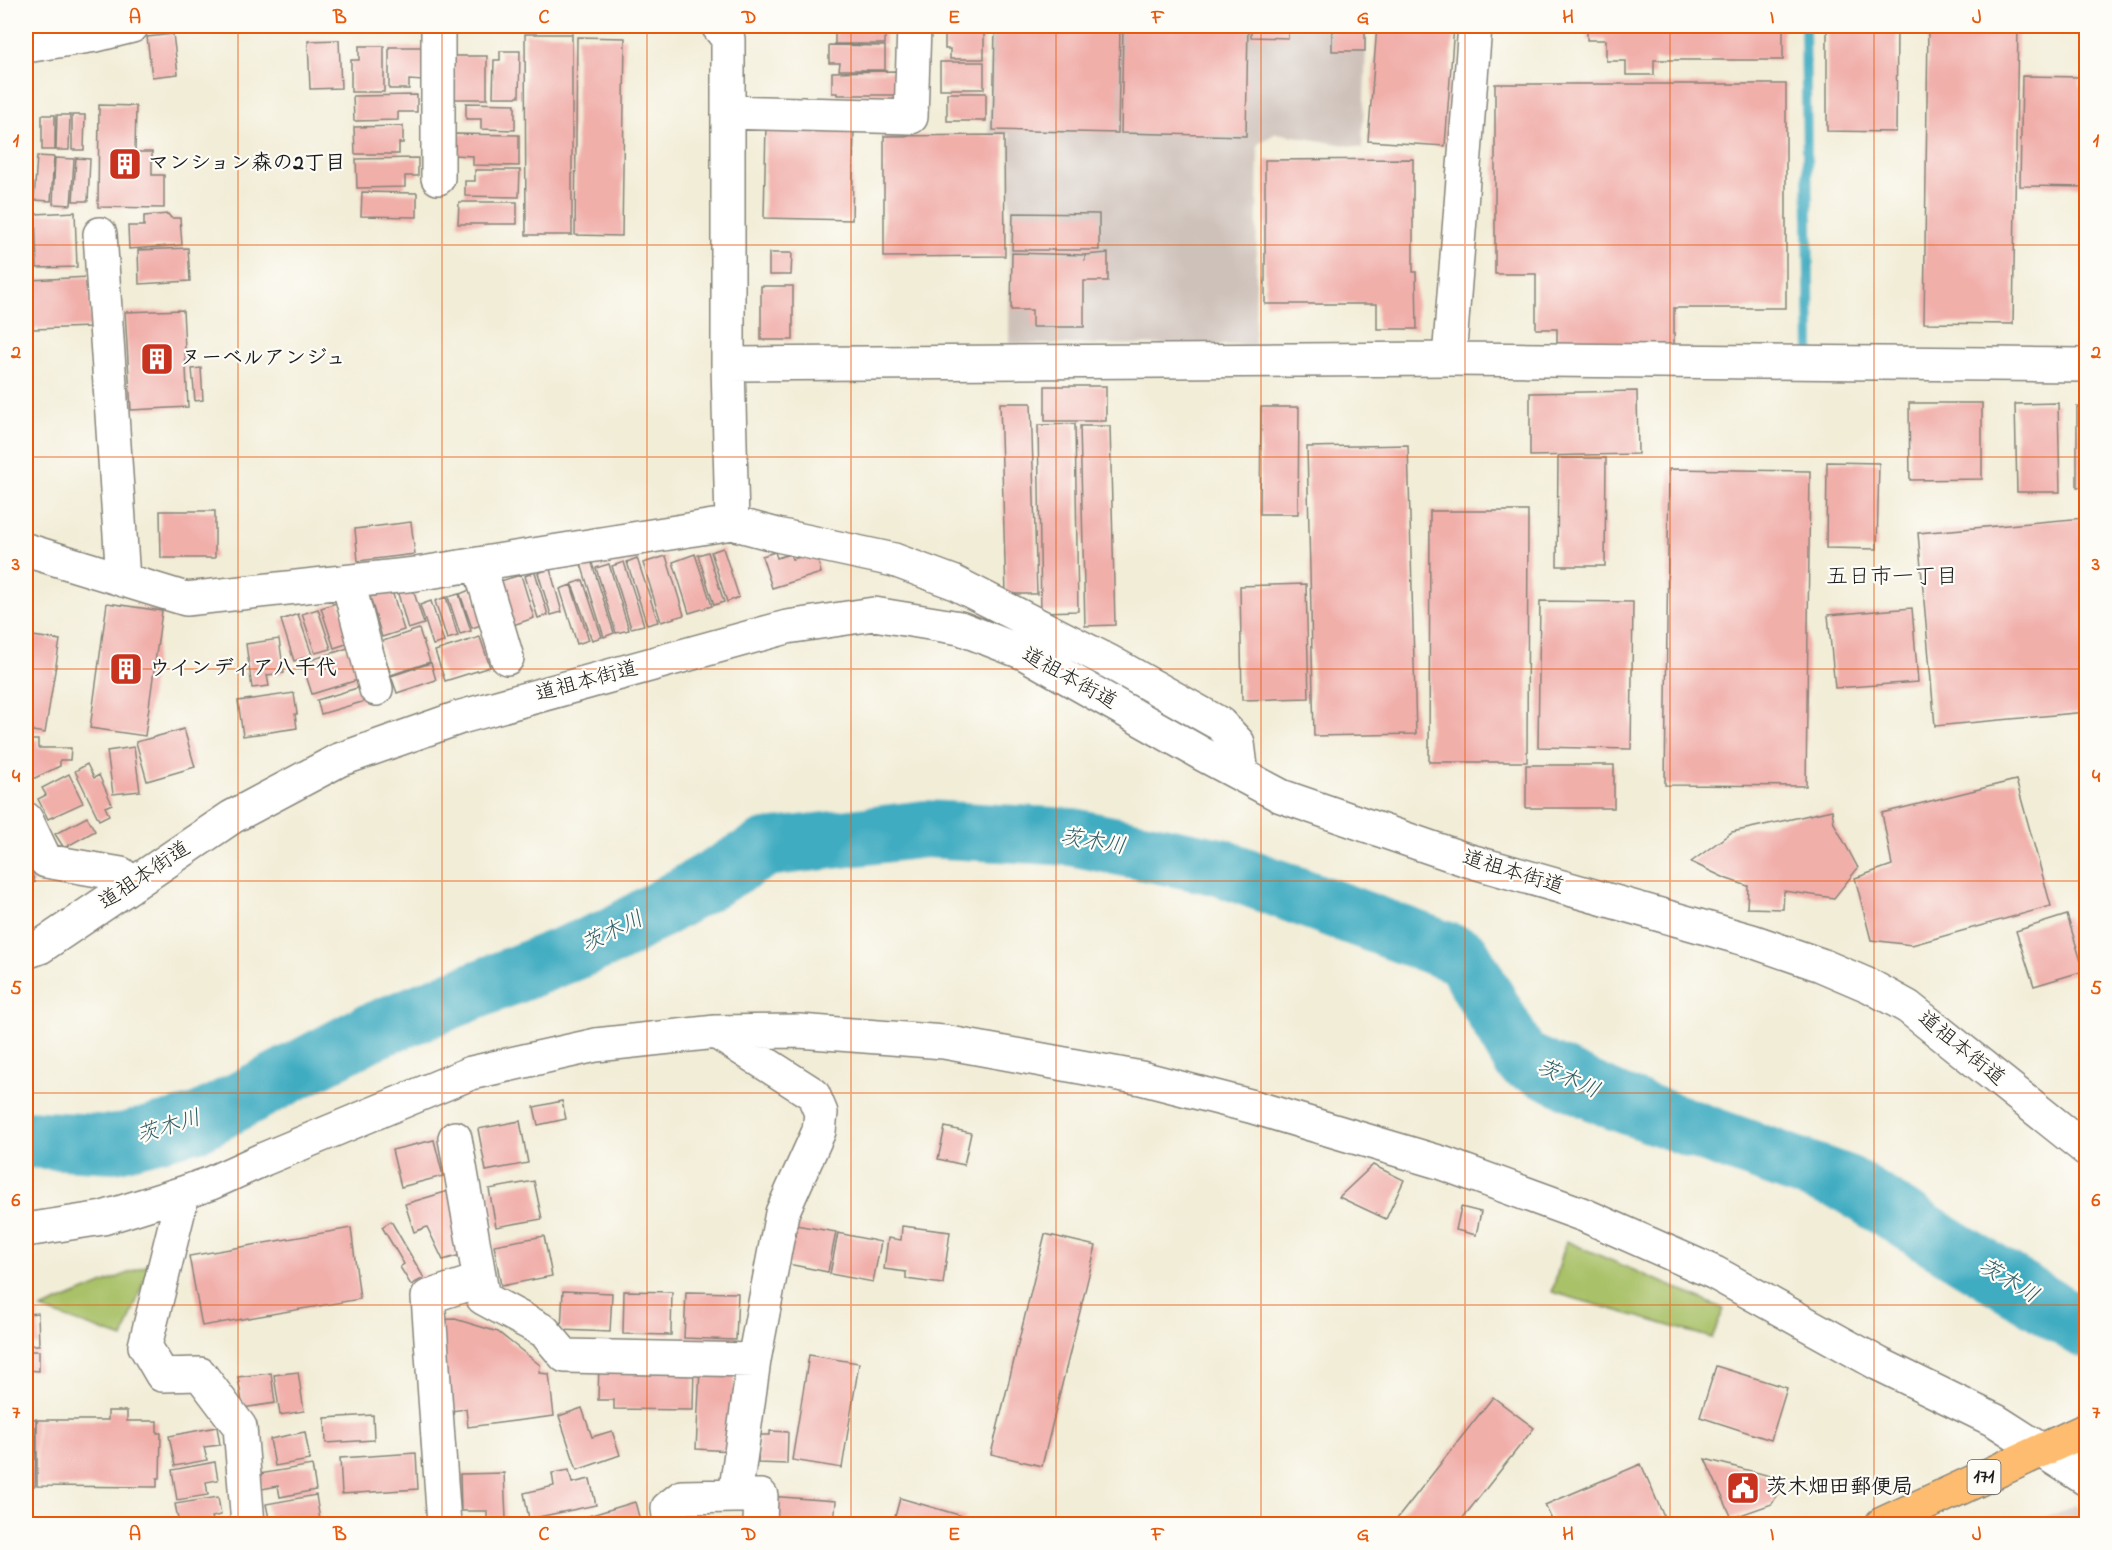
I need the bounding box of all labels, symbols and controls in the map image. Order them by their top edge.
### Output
text: A [129,4,141,33]
text: B [332,4,347,33]
text: C [539,4,550,33]
text: D [741,4,756,33]
text: E [948,4,960,33]
text: F [1151,4,1165,33]
text: G [1357,4,1370,33]
text: H [1562,4,1574,33]
text: I [1770,4,1775,33]
text: J [1972,4,1982,33]
text: 1 [13,127,20,156]
text: 1 [2093,127,2100,156]
building icon: マンション森の2丁目 [107,146,143,182]
place label: マンション森の2丁目 [148,149,346,179]
text: 2 [10,339,21,368]
text: 2 [2090,339,2101,368]
building icon: ヌーベルアンジュ [139,341,175,377]
place label: ヌーベルアンジュ [180,344,346,374]
text: 3 [11,551,20,580]
text: 3 [2091,551,2100,580]
district label: 五日市一丁目 [1826,562,1958,594]
street label: 道祖本街道 [1016,640,1122,718]
building icon: ウインディア八千代 [108,651,144,687]
place label: ウインディア八千代 [149,654,337,684]
street label: 道祖本街道 [532,654,642,710]
text: 4 [12,763,21,792]
text: 4 [2092,763,2101,792]
water label: 茨木川 [1058,822,1128,864]
street label: 道祖本街道 [93,834,197,918]
street label: 道祖本街道 [1458,843,1568,903]
water label: 茨木川 [576,904,650,962]
text: 5 [10,975,22,1004]
text: 5 [2090,975,2102,1004]
street label: 道祖本街道 [1911,1004,2011,1094]
water label: 茨木川 [1531,1052,1605,1108]
water label: 茨木川 [133,1103,205,1153]
text: 6 [12,1187,21,1216]
text: 6 [2092,1187,2101,1216]
water label: 茨木川 [1971,1251,2045,1313]
text: 7 [12,1399,21,1428]
text: 7 [2092,1399,2101,1428]
road number: 171 [1968,1460,2000,1494]
public building icon: 茨木畑田郵便局 [1725,1470,1761,1506]
place label: 茨木畑田郵便局 [1766,1473,1913,1503]
text: A [129,1521,141,1550]
text: B [332,1521,347,1550]
text: C [539,1521,550,1550]
text: D [741,1521,756,1550]
text: E [948,1521,960,1550]
text: F [1151,1521,1165,1550]
text: G [1357,1521,1370,1550]
text: H [1562,1521,1574,1550]
text: I [1770,1521,1775,1550]
text: J [1972,1521,1982,1550]

